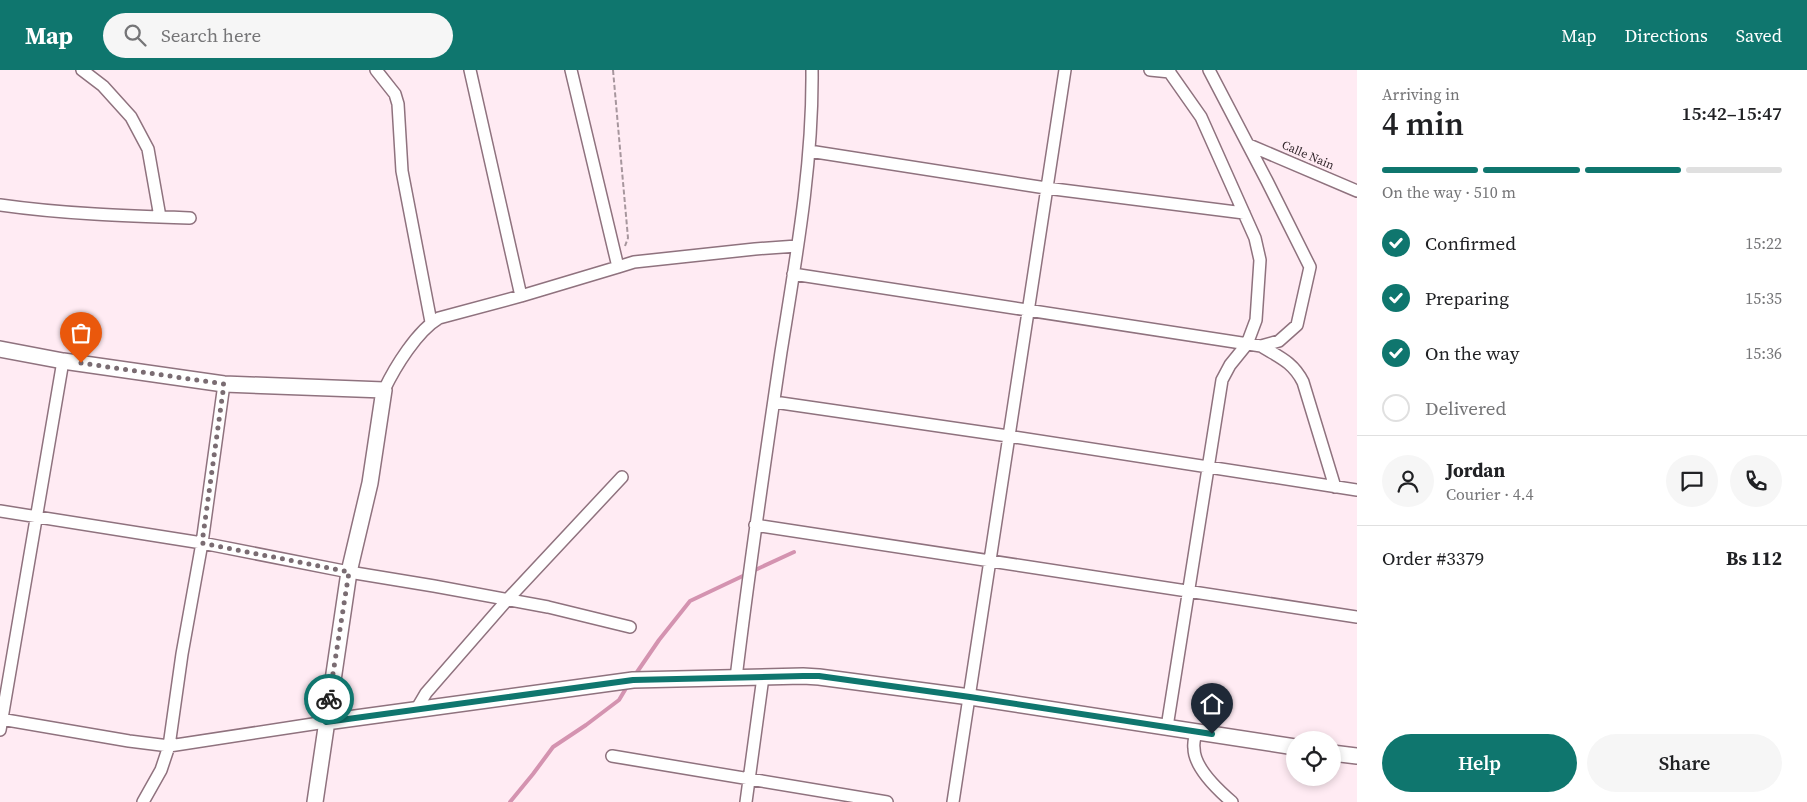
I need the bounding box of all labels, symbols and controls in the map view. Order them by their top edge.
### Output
search box [103,13,453,58]
text: Map [25,19,73,52]
icon: search [121,21,149,49]
text: Search here [161,22,261,48]
text: Map [1561,23,1597,48]
text: Directions [1625,23,1708,48]
text: Saved [1736,23,1782,48]
text: Arriving in [1382,83,1460,105]
text: 15:42–15:47 [1682,100,1782,126]
text: 4 min [1382,102,1464,146]
street label: Calle Nain [1279,137,1337,173]
text: On the way · 510 m [1382,181,1516,203]
icon: check [1382,229,1410,257]
text: Confirmed [1425,230,1516,256]
text: 15:22 [1745,232,1782,254]
icon: check [1382,284,1410,312]
text: Preparing [1425,285,1509,311]
text: 15:35 [1745,287,1782,309]
pin [60,312,102,363]
icon: bag [67,319,95,347]
icon: check [1382,339,1410,367]
text: On the way [1425,340,1520,366]
text: 15:36 [1745,342,1782,364]
text: Delivered [1425,395,1506,421]
button: person [1382,455,1434,507]
button: chat [1666,455,1718,507]
button: phone [1730,455,1782,507]
text: Jordan [1446,457,1505,483]
text: Courier · 4.4 [1446,483,1534,505]
text: Order #3379 [1382,545,1484,571]
text: Bs 112 [1726,545,1782,571]
courier [304,674,354,724]
pin [1191,683,1233,734]
icon: bike [315,685,343,713]
icon: home [1198,690,1226,718]
map controls [1286,731,1341,786]
button: locate [1286,731,1341,786]
button: Help [1382,734,1577,792]
button: Share [1587,734,1782,792]

